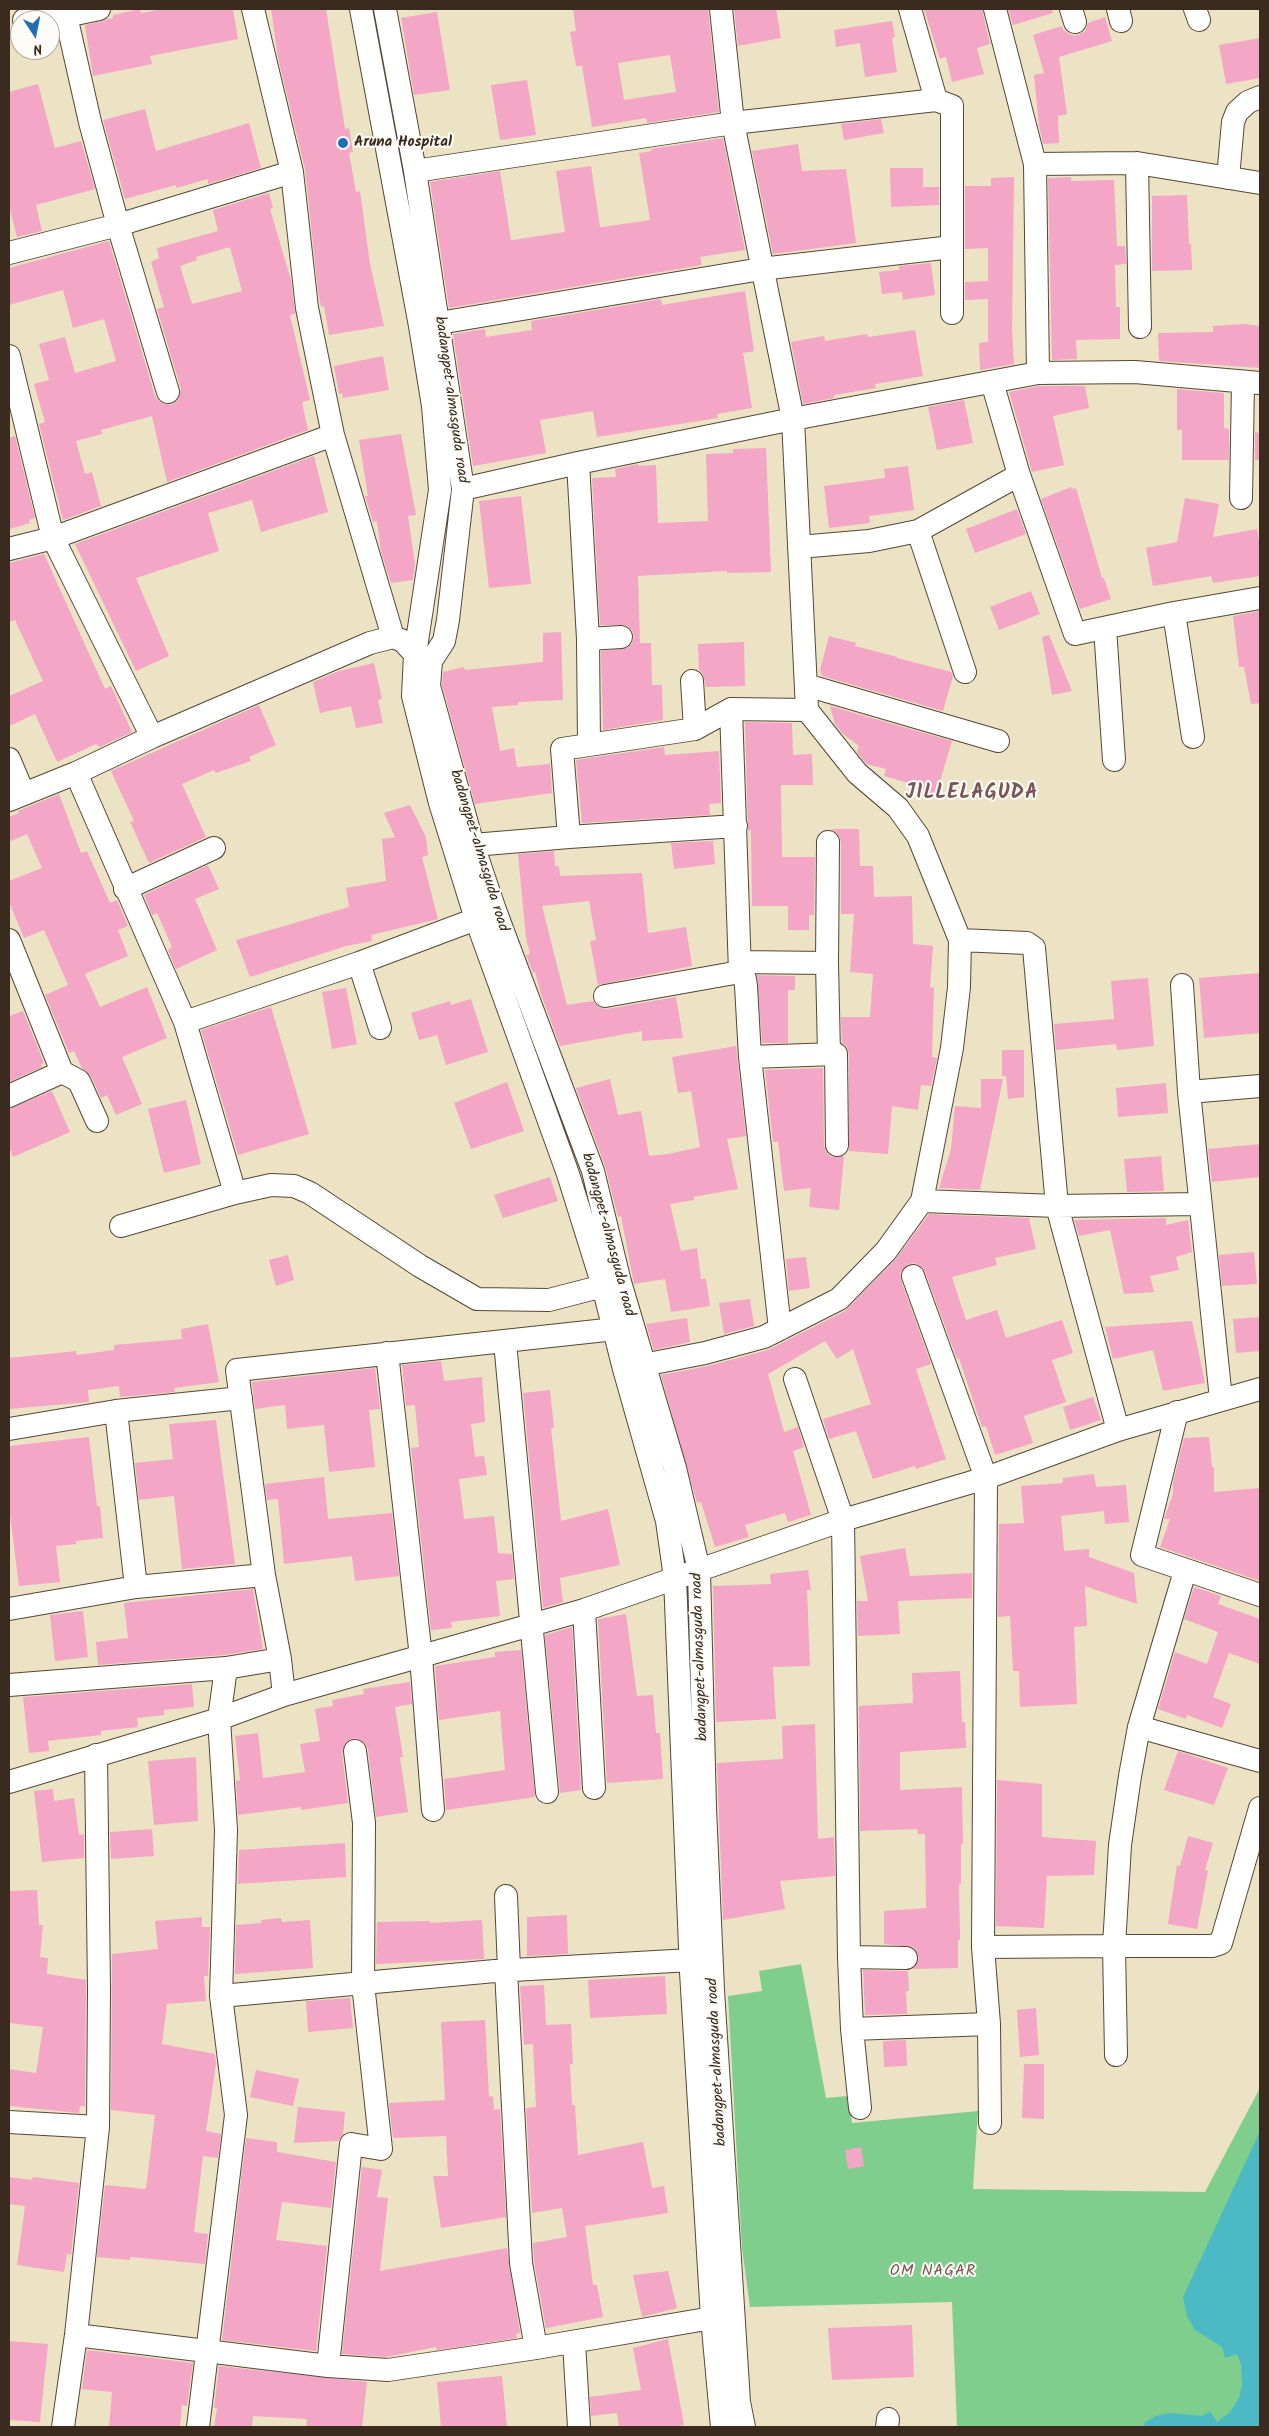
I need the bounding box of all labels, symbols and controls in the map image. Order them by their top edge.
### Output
north arrow [10,10,60,60]
text: N [31,37,44,60]
place label: Aruna Hospital [354,134,452,152]
marker: Aruna Hospital [336,136,350,150]
street label: badangpet-almasguda road [429,315,471,485]
street label: badangpet-almasguda road [445,768,511,934]
district label: JILLELAGUDA [904,783,1040,807]
street label: badangpet-almasguda road [577,1151,637,1319]
street label: badangpet-almasguda road [689,1573,713,1741]
street label: badangpet-almasguda road [705,1977,731,2147]
district label: OM NAGAR [889,2262,977,2282]

